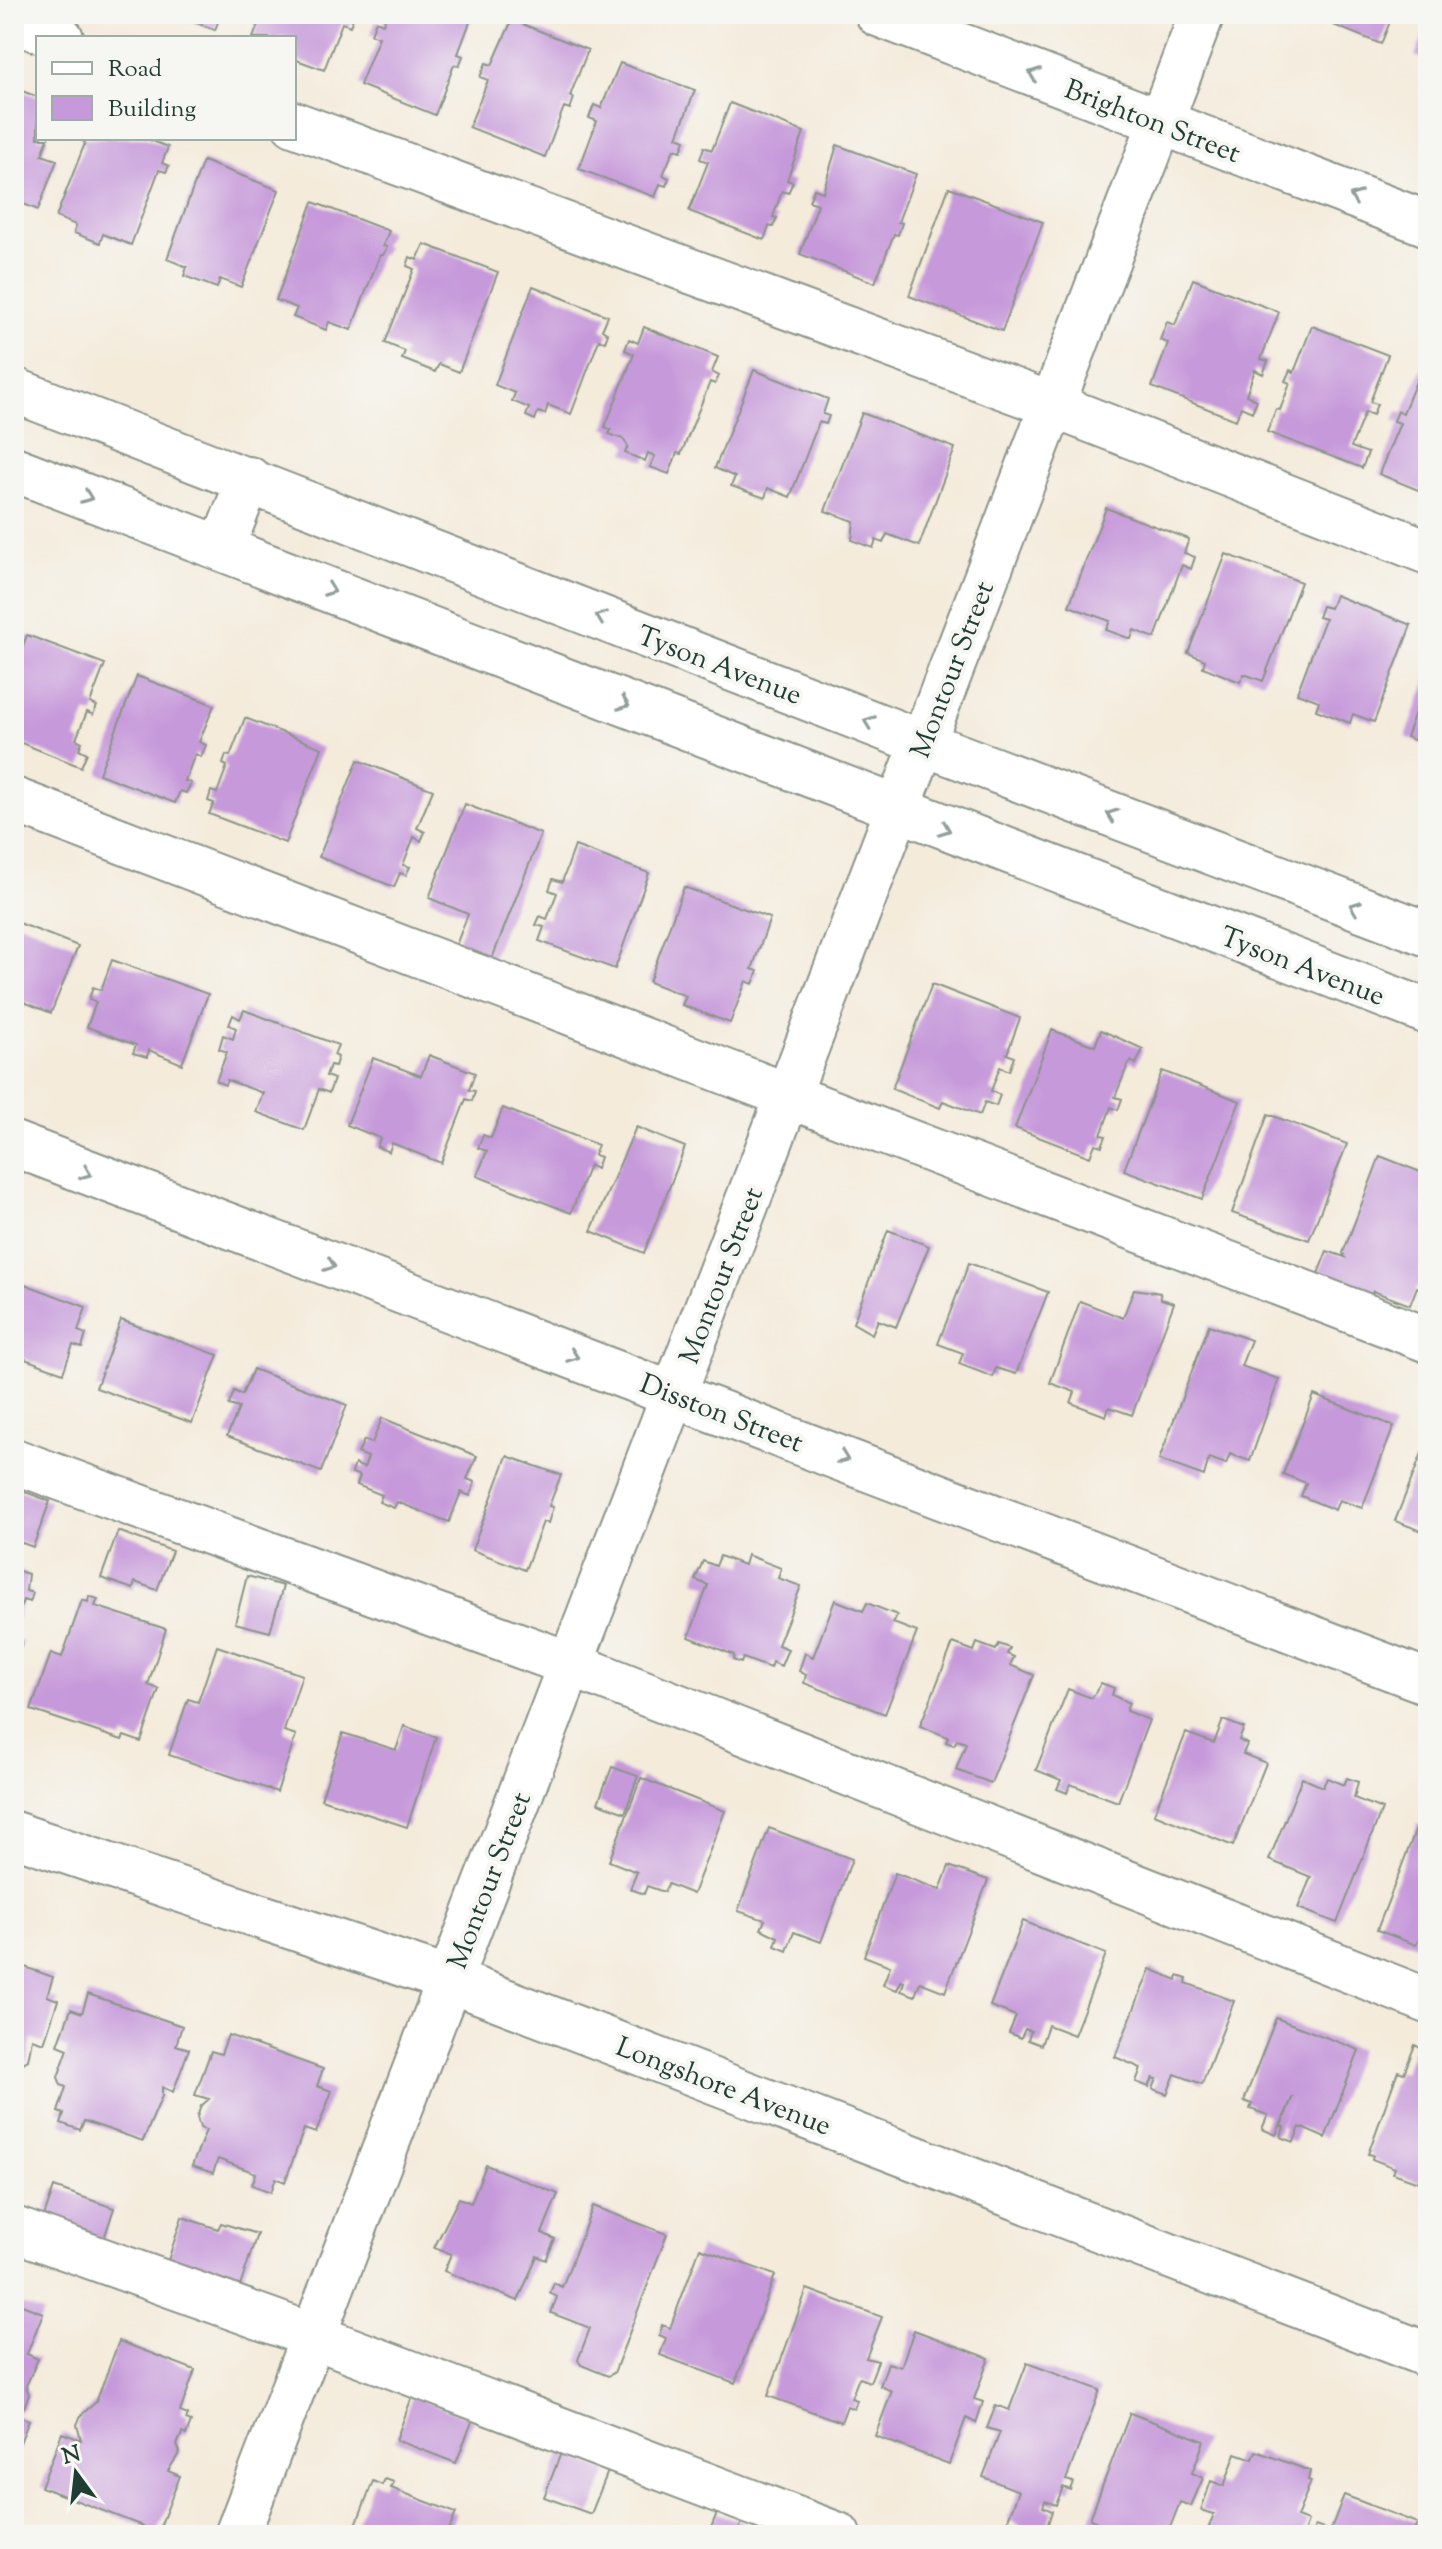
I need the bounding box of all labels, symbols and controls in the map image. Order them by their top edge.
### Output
legend [36,36,296,140]
text: Road [108,53,162,87]
one-way arrow [1028,68,1042,84]
street label: Brighton Street [1058,71,1246,175]
text: Building [108,93,197,127]
one-way arrow [1349,190,1363,207]
one-way arrow [79,487,93,504]
street label: Montour Street [902,575,1006,764]
one-way arrow [322,580,336,597]
one-way arrow [595,610,609,627]
street label: Tyson Avenue [631,617,807,717]
one-way arrow [616,694,630,711]
one-way arrow [863,715,877,732]
one-way arrow [1106,808,1120,825]
one-way arrow [937,819,951,835]
one-way arrow [1349,900,1363,917]
street label: Tyson Avenue [1214,918,1390,1018]
one-way arrow [78,1164,92,1180]
street label: Montour Street [671,1181,775,1370]
one-way arrow [322,1255,336,1272]
one-way arrow [566,1346,580,1363]
street label: Disston Street [634,1365,809,1464]
one-way arrow [835,1448,849,1465]
street label: Montour Street [439,1786,543,1975]
street label: Longshore Avenue [609,2028,836,2147]
north arrow [36,2433,116,2513]
text: N [59,2439,85,2474]

